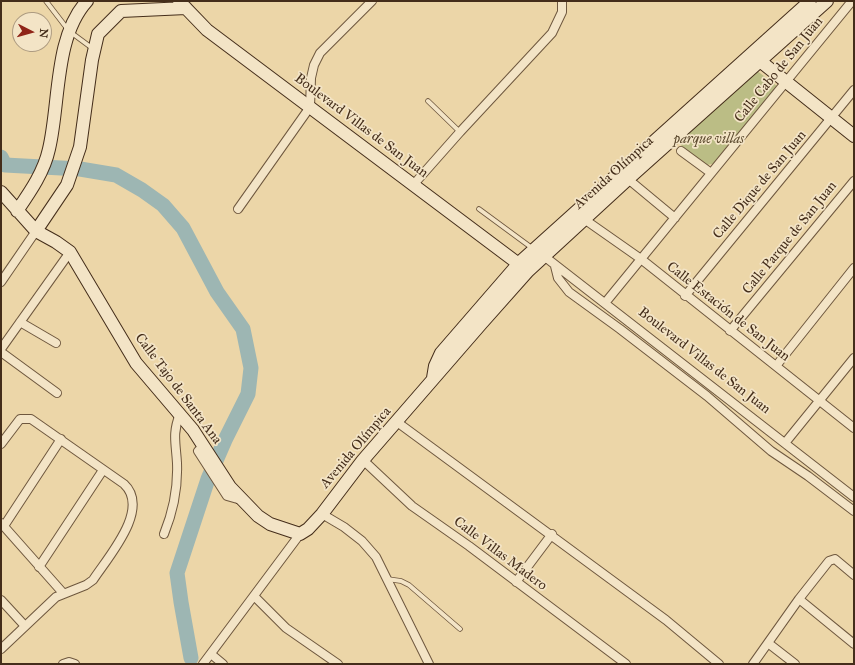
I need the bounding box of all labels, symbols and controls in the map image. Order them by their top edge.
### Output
north arrow [12,12,52,52]
street label: Calle Cabo de San Juan [731,14,827,126]
text: N [36,28,50,39]
street label: Boulevard Villas de San Juan [291,70,431,182]
street label: Calle Dique de San Juan [710,127,810,243]
park label: parque villas [674,132,744,148]
street label: Avenida Olímpica [571,133,657,213]
street label: Calle Parque de San Juan [739,178,841,298]
street label: Calle Estación de San Juan [663,259,793,365]
street label: Boulevard Villas de San Juan [635,304,773,418]
street label: Calle Tajo de Santa Ana [131,330,225,448]
street label: Avenida Olímpica [317,404,395,492]
street label: Calle Villas Madero [450,513,550,595]

